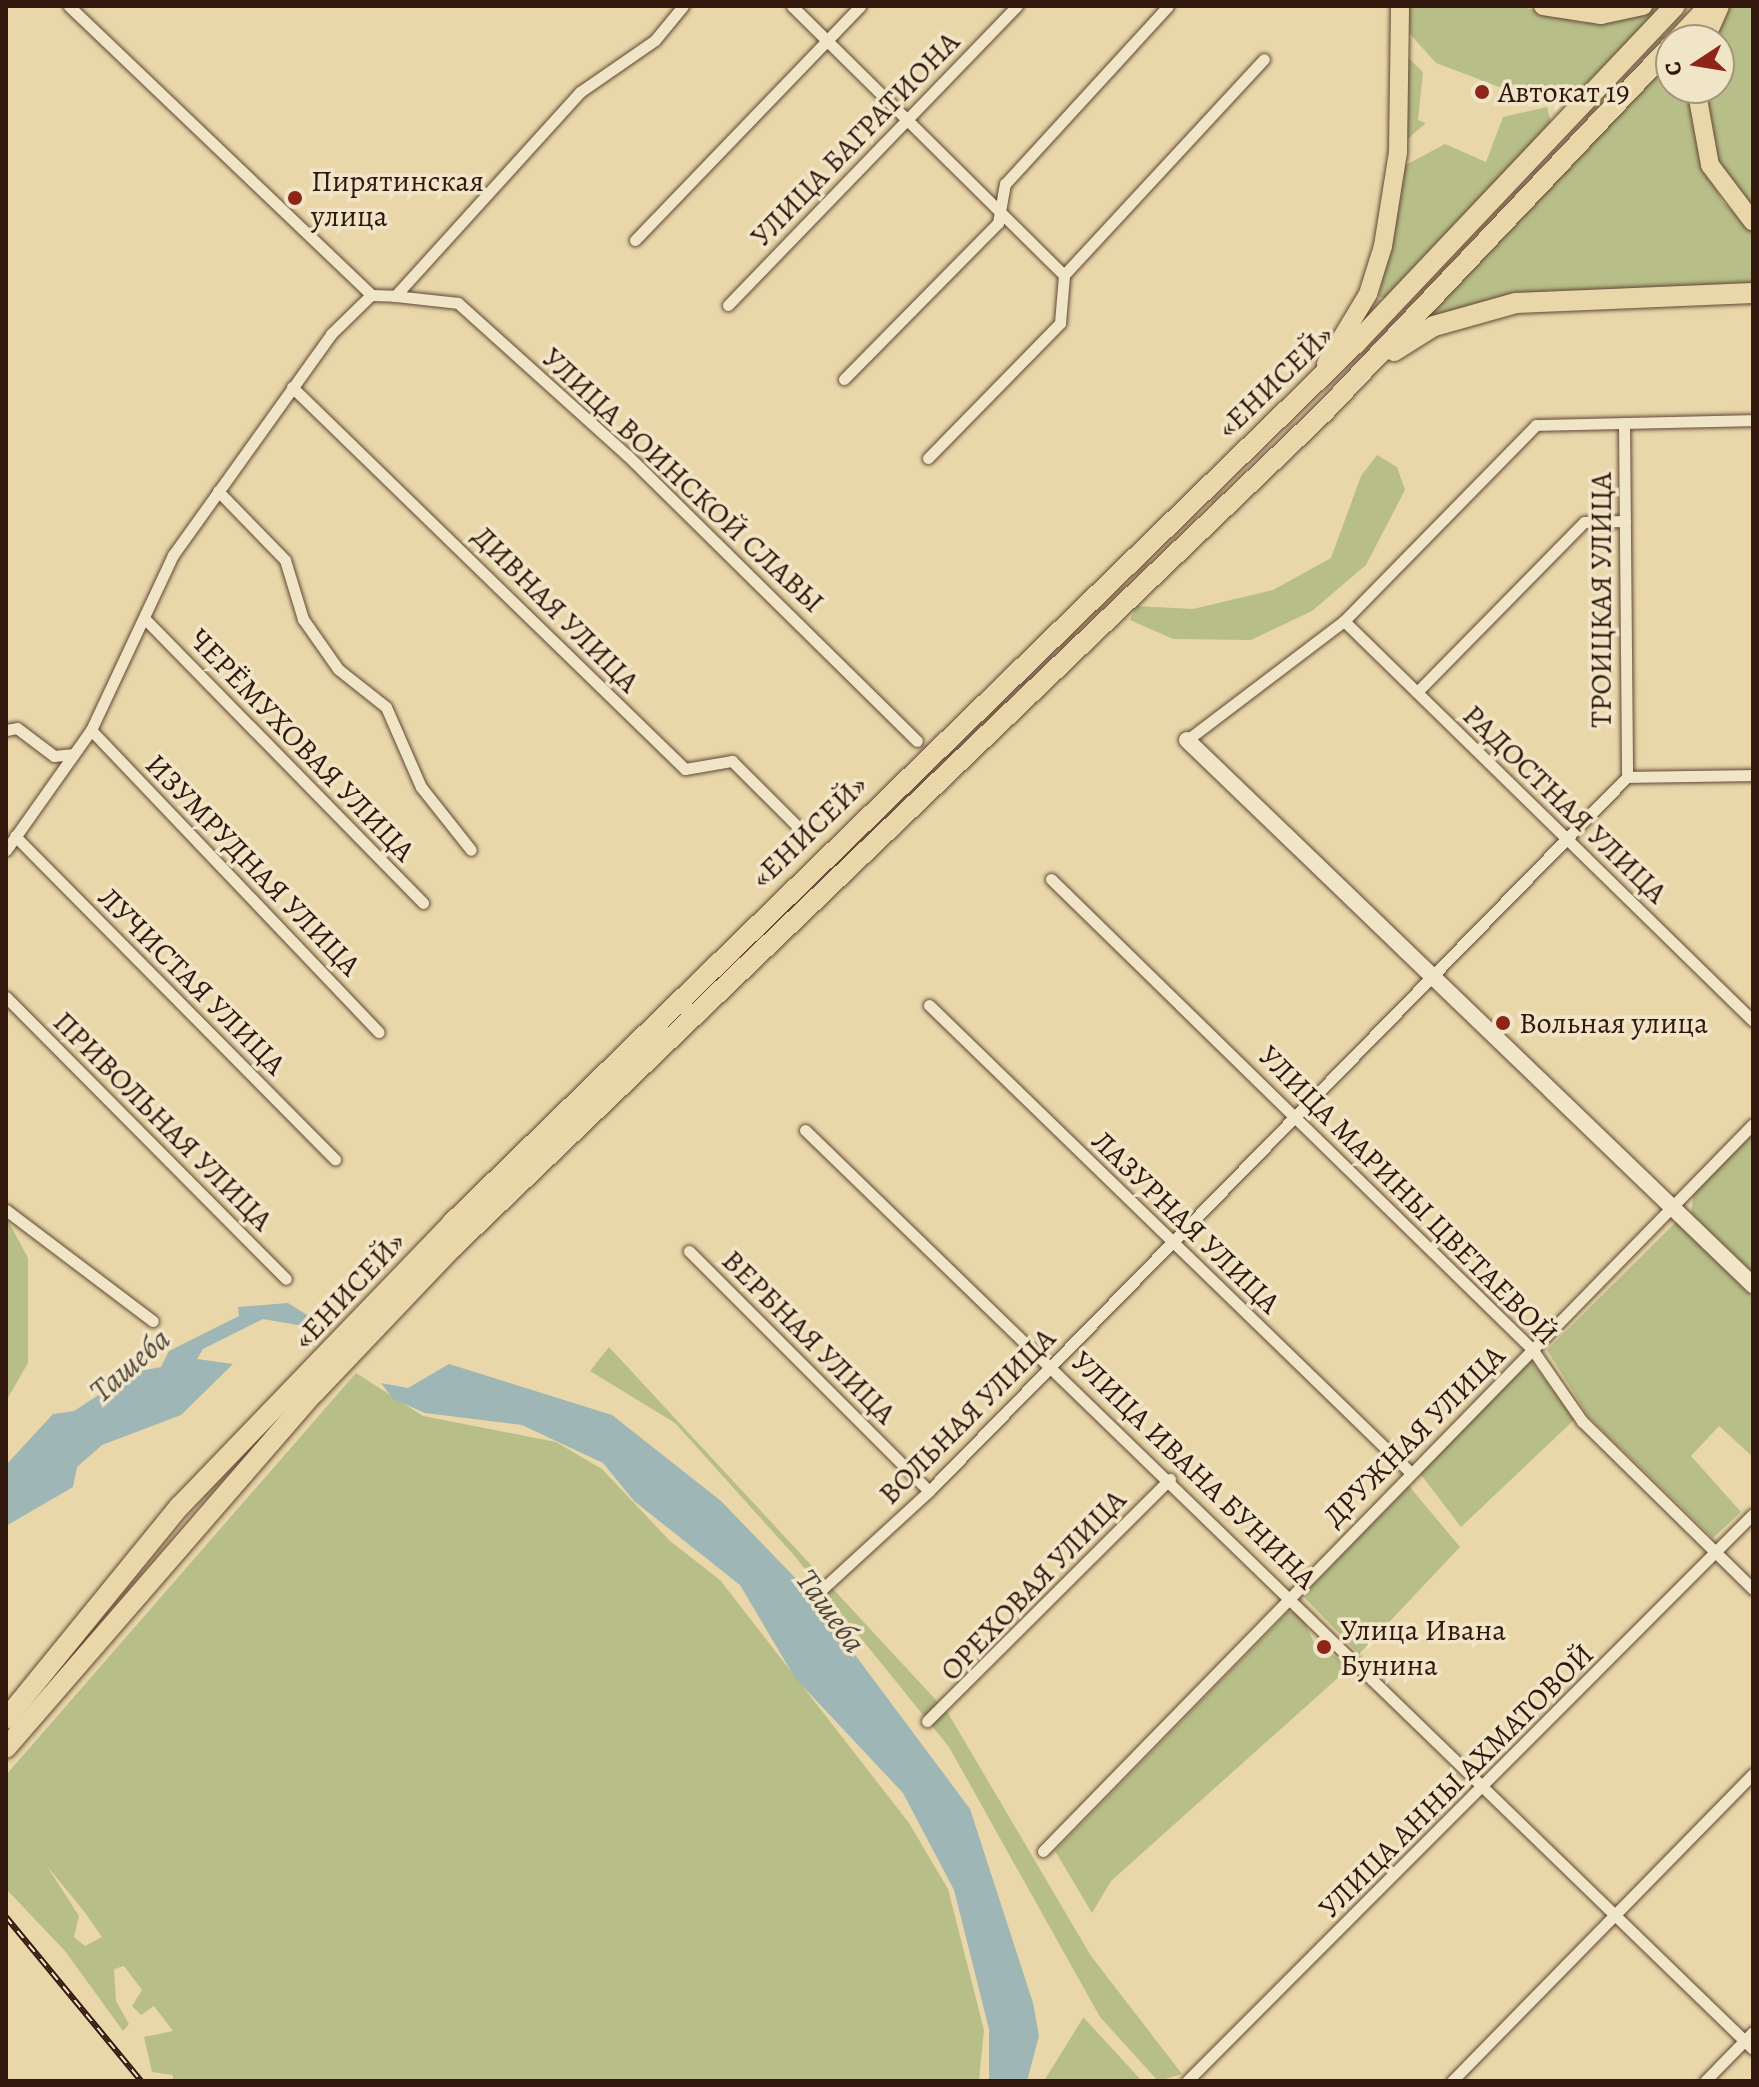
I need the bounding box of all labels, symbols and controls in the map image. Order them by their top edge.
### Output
street label: УЛИЦА БАГРАТИОНА [743,24,967,254]
north arrow [1655,24,1735,104]
text: С [1657,59,1690,78]
place label: Автокат 19 [1498,74,1630,110]
marker: Автокат 19 [1473,83,1491,101]
place label: Пирятинская улица [311,163,484,234]
marker: Пирятинская улица [286,189,304,207]
street label: «ЕНИСЕЙ» [1209,317,1341,445]
street label: УЛИЦА ВОИНСКОЙ СЛАВЫ [535,340,831,620]
street label: ТРОИЦКАЯ УЛИЦА [1583,472,1619,728]
street label: ДИВНАЯ УЛИЦА [465,518,647,700]
street label: ЧЕРЁМУХОВАЯ УЛИЦА [182,621,422,869]
street label: РАДОСТНАЯ УЛИЦА [1455,697,1675,911]
street label: ИЗУМРУДНАЯ УЛИЦА [138,747,368,983]
street label: «ЕНИСЕЙ» [743,767,875,895]
street label: ЛУЧИСТАЯ УЛИЦА [91,880,293,1082]
street label: ПРИВОЛЬНАЯ УЛИЦА [46,1004,280,1238]
place label: Вольная улица [1519,1005,1708,1041]
marker: Вольная улица [1494,1014,1512,1032]
street label: УЛИЦА МАРИНЫ ЦВЕТАЕВОЙ [1251,1038,1565,1352]
street label: ЛАЗУРНАЯ УЛИЦА [1084,1123,1288,1321]
street label: «ЕНИСЕЙ» [285,1224,413,1356]
street label: ВЕРБНАЯ УЛИЦА [714,1242,904,1432]
water label: Ташеба [82,1320,178,1410]
street label: ВОЛЬНАЯ УЛИЦА [871,1320,1063,1512]
street label: ДРУЖНАЯ УЛИЦА [1316,1338,1512,1534]
street label: УЛИЦА ИВАНА БУНИНА [1064,1343,1324,1597]
street label: ОРЕХОВАЯ УЛИЦА [933,1482,1133,1688]
water label: Ташеба [788,1562,874,1660]
place label: Улица Ивана Бунина [1340,1612,1506,1682]
street label: УЛИЦА АННЫ АХМАТОВОЙ [1311,1636,1601,1926]
marker: Улица Ивана Бунина [1315,1638,1333,1656]

